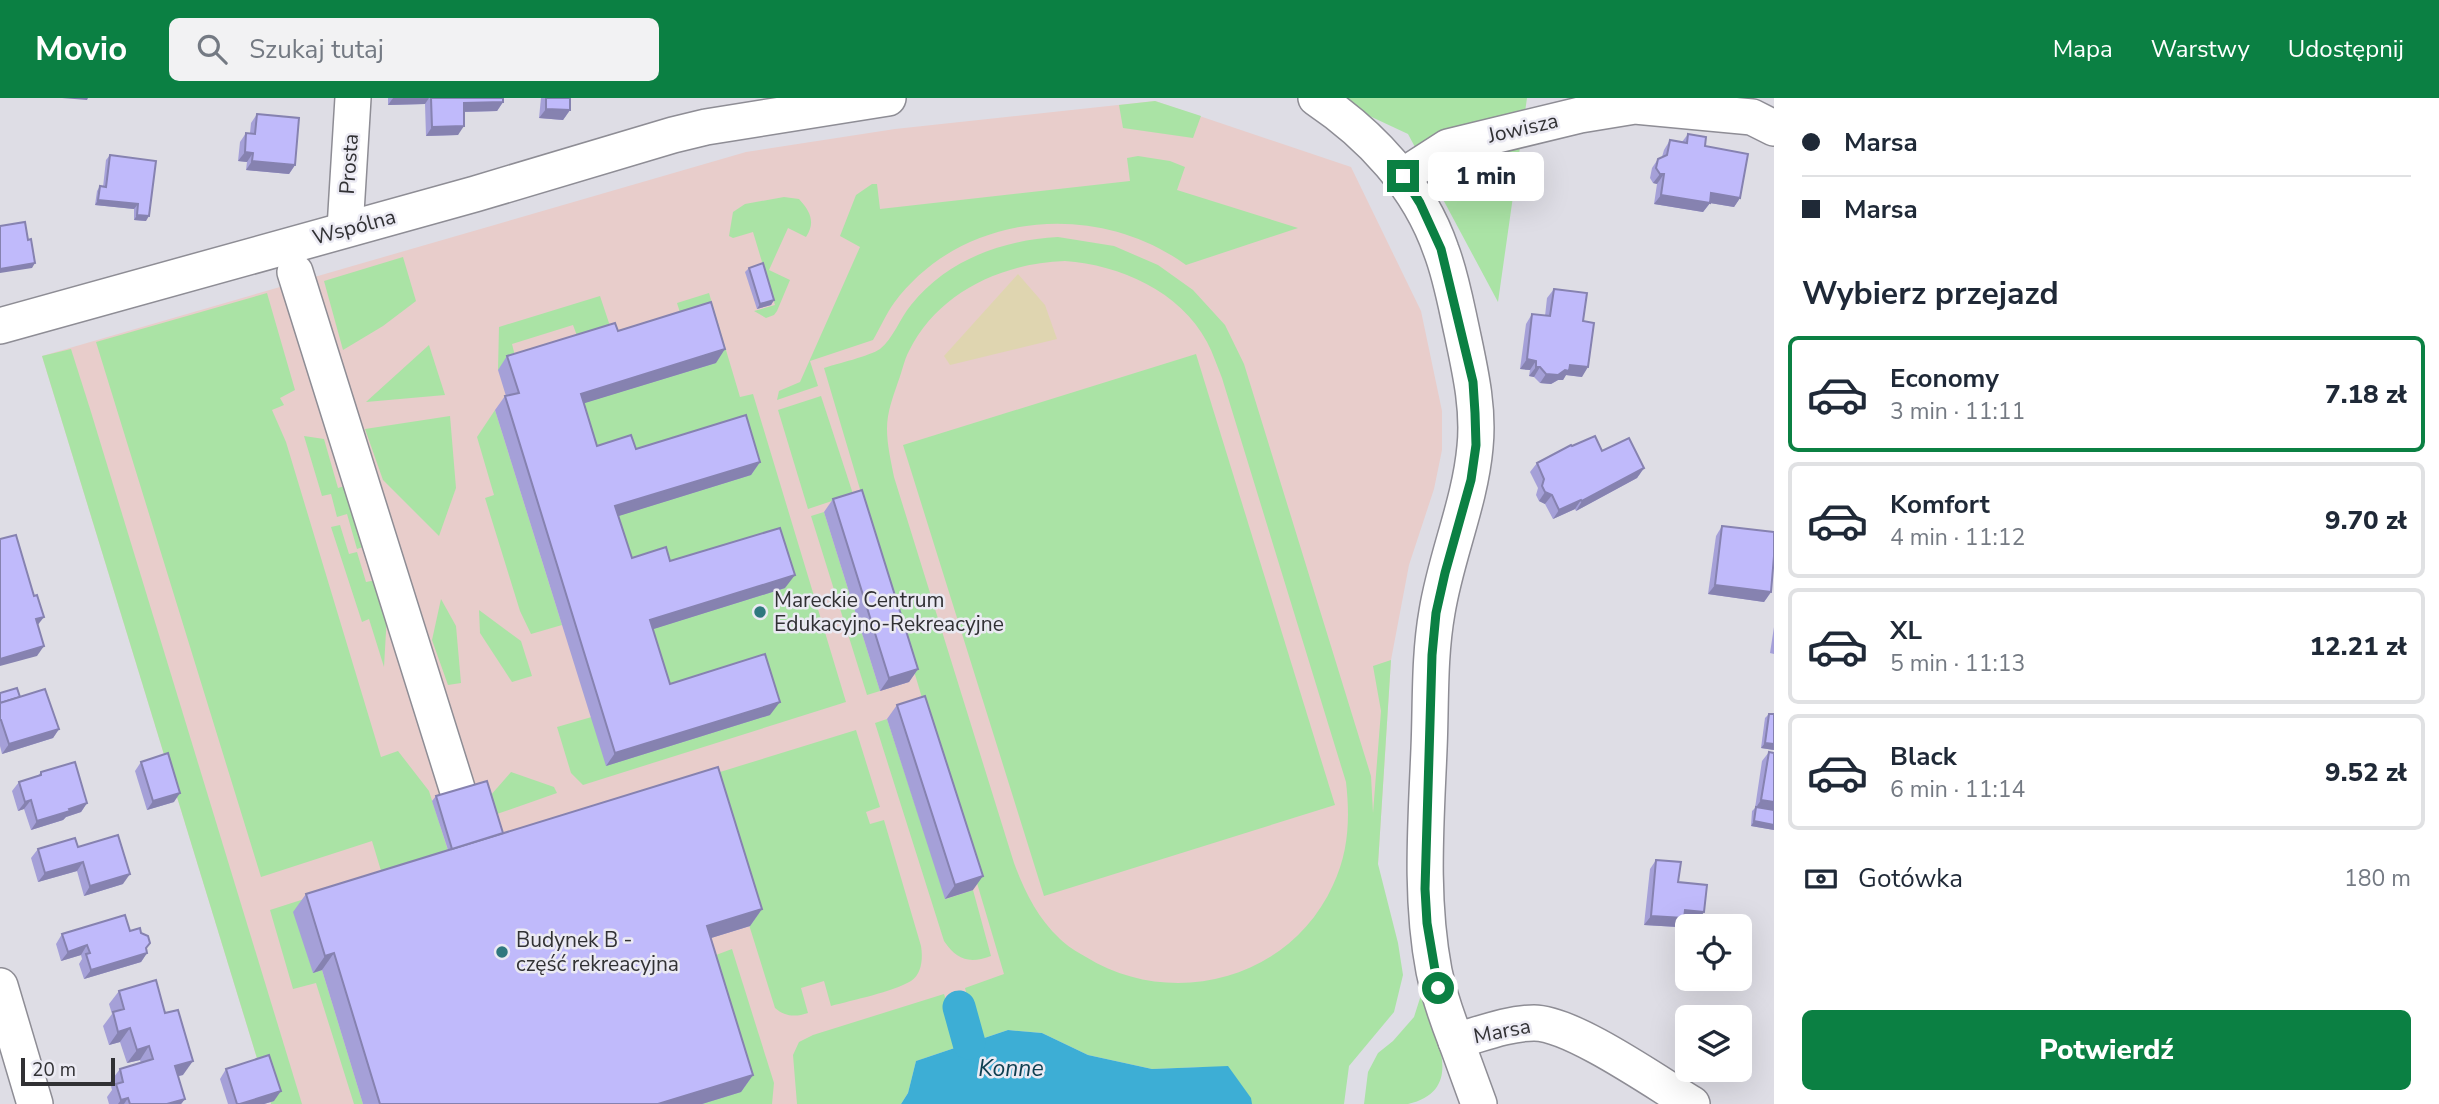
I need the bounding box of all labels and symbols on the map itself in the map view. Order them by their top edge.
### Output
street label: Jowisza [1484,106,1561,150]
street label: Prosta [333,133,365,195]
callout: 1 min [1428,152,1543,200]
route end [1387,160,1419,192]
street label: Wspólna [309,202,399,252]
place label: Mareckie Centrum Edukacyjno-Rekreacyjne [774,586,1004,638]
marker: Mareckie Centrum Edukacyjno-Rekreacyjne [752,604,768,620]
place label: Budynek B - część rekreacyjna [516,926,679,978]
marker: Budynek B - część rekreacyjna [494,944,510,960]
route start [1422,972,1454,1004]
street label: Marsa [1471,1012,1533,1050]
water label: Konne [978,1053,1044,1084]
scale bar [21,1055,116,1087]

